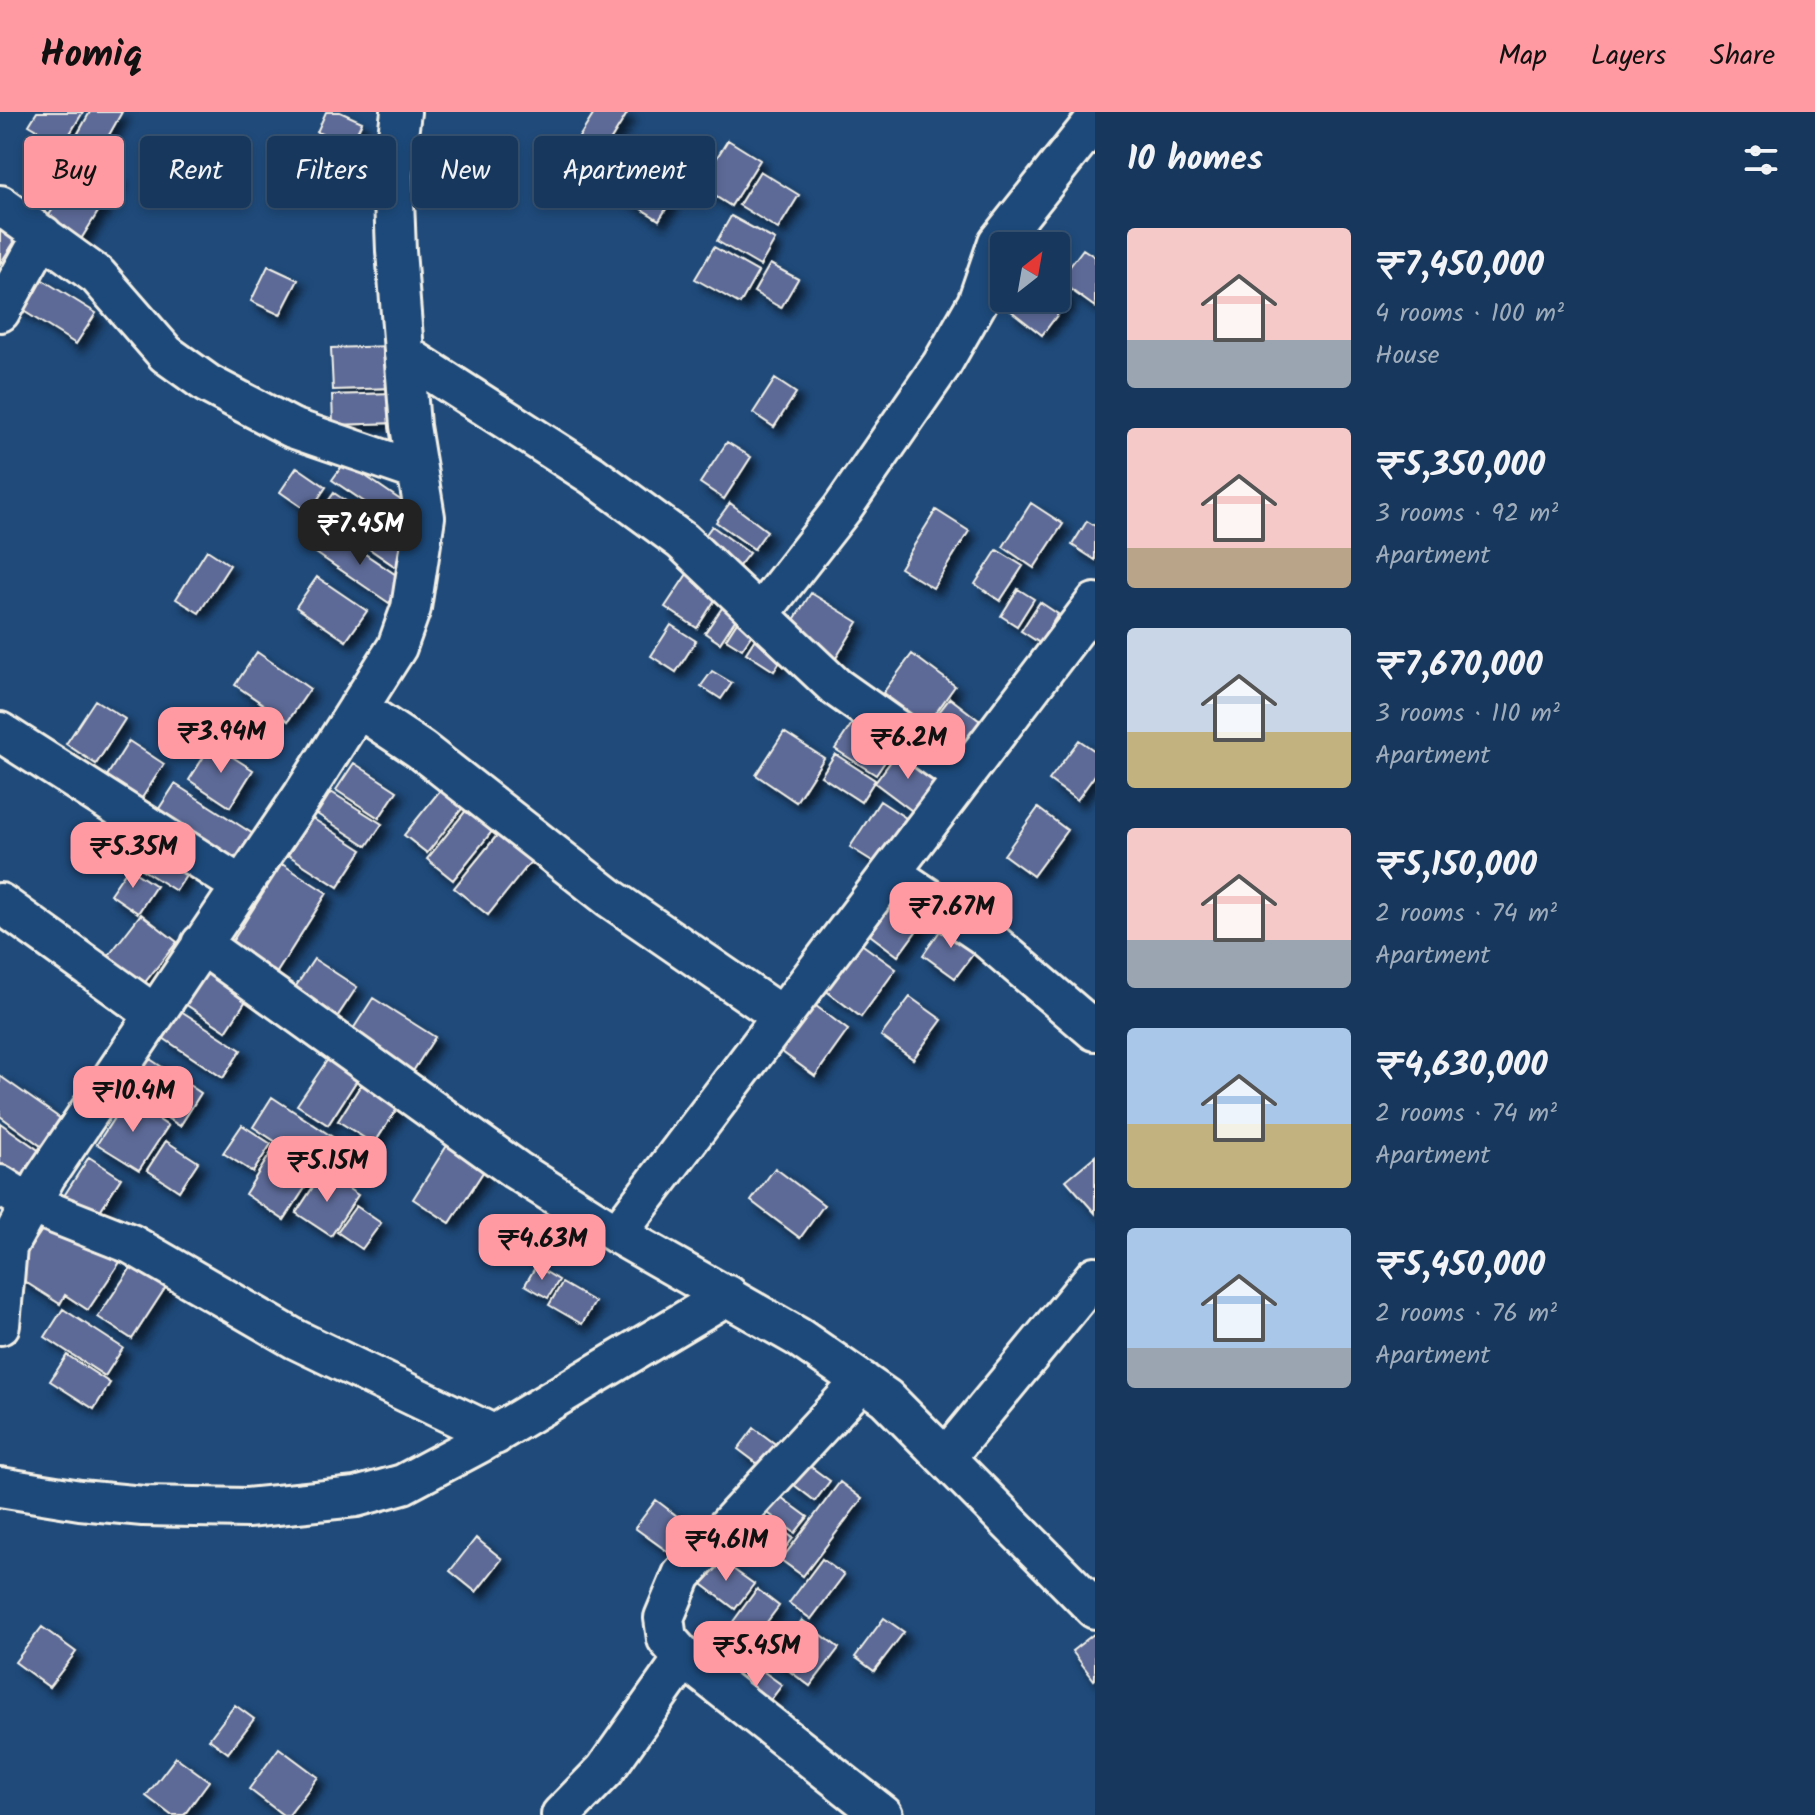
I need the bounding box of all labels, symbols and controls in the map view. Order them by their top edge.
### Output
text: Homiq [40,26,143,86]
text: Map [1498,34,1547,79]
text: Layers [1591,34,1666,79]
text: Share [1710,34,1775,79]
text: 10 homes [1127,133,1263,187]
chip: Buy [24,136,124,208]
chip: Rent [140,136,251,208]
chip: Filters [267,136,396,208]
chip: New [412,136,518,208]
chip: Apartment [534,136,715,208]
icon: filters [1739,138,1783,182]
north arrow [990,232,1070,312]
map controls [990,232,1070,312]
text: ₹7,450,000 [1375,239,1544,293]
icon: home [1191,260,1287,356]
text: 4 rooms · 100 m² [1375,293,1564,335]
text: House [1375,335,1439,377]
text: ₹5,350,000 [1375,439,1545,493]
icon: home [1191,460,1287,556]
text: 3 rooms · 92 m² [1375,493,1558,535]
pin: ₹7.45M [295,499,425,567]
text: ₹7.45M [316,504,404,546]
text: Apartment [1375,535,1490,577]
text: ₹7,670,000 [1375,639,1543,693]
icon: home [1191,660,1287,756]
text: 3 rooms · 110 m² [1375,693,1560,735]
pin: ₹3.94M [156,707,286,775]
text: ₹3.94M [176,712,266,754]
pin: ₹6.2M [852,713,964,781]
text: ₹6.2M [869,718,947,760]
text: Apartment [1375,735,1490,777]
pin: ₹5.35M [68,822,198,890]
text: ₹5.35M [89,827,177,869]
text: ₹5,150,000 [1375,839,1537,893]
icon: home [1191,860,1287,956]
pin: ₹7.67M [886,882,1016,950]
text: ₹7.67M [907,887,995,929]
text: 2 rooms · 74 m² [1375,893,1557,935]
text: Apartment [1375,935,1490,977]
text: ₹4,630,000 [1375,1039,1548,1093]
icon: home [1191,1060,1287,1156]
pin: ₹10.4M [68,1066,198,1134]
text: ₹10.4M [91,1071,175,1113]
text: 2 rooms · 74 m² [1375,1093,1557,1135]
text: Apartment [1375,1135,1490,1177]
pin: ₹5.15M [262,1136,392,1204]
text: ₹5.15M [286,1141,368,1183]
pin: ₹4.63M [477,1214,607,1282]
text: ₹4.63M [497,1219,587,1261]
text: ₹5,450,000 [1375,1239,1545,1293]
icon: home [1191,1260,1287,1356]
text: 2 rooms · 76 m² [1375,1293,1557,1335]
text: Apartment [1375,1335,1490,1377]
pin: ₹4.61M [661,1515,791,1583]
text: ₹4.61M [684,1520,768,1562]
pin: ₹5.45M [691,1621,821,1689]
text: ₹5.45M [712,1626,800,1668]

